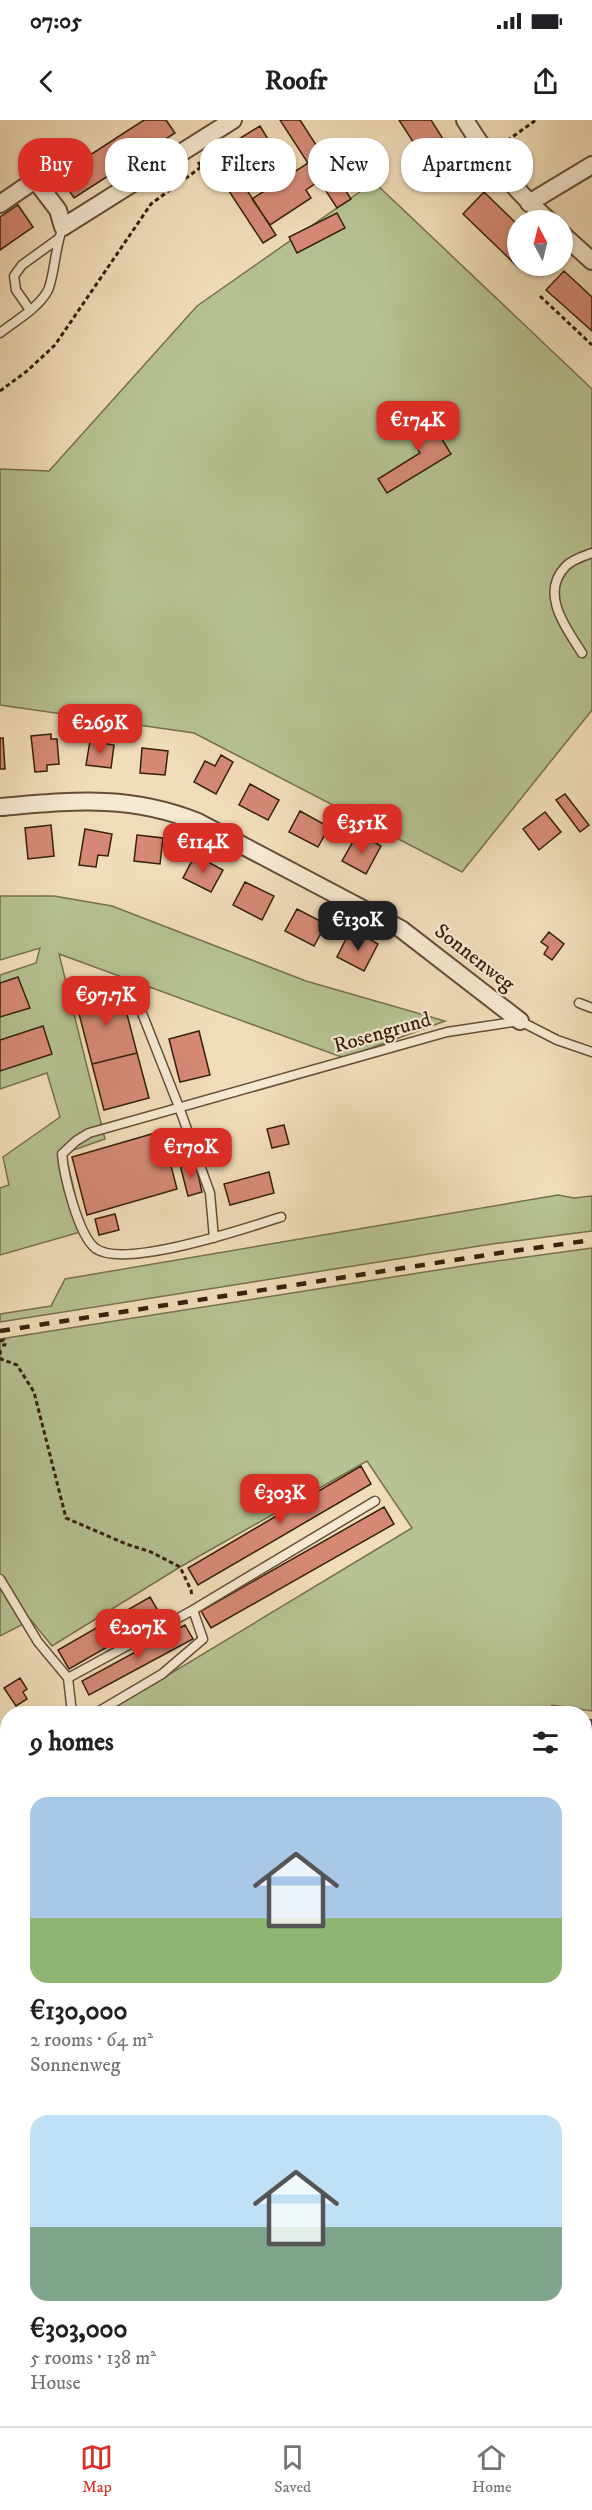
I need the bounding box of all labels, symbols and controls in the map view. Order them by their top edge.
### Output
text: 07:05 [30,8,82,35]
text: Roofr [265,64,327,98]
icon: back [30,65,63,98]
icon: share [529,65,562,98]
chip: Buy [18,138,93,192]
chip: Rent [105,138,188,192]
chip: Filters [200,138,296,192]
chip: New [308,138,389,192]
chip: Apartment [401,138,533,192]
north arrow [507,210,573,276]
map controls [507,210,573,276]
pin: €174K [376,401,460,452]
text: €174K [391,408,445,433]
pin: €269K [58,704,142,755]
text: €269K [72,711,128,736]
pin: €351K [320,804,404,855]
text: €351K [337,811,387,836]
pin: €114K [161,823,245,874]
text: €114K [177,830,229,855]
pin: €130K [316,901,400,952]
text: €130K [332,908,384,933]
street label: Sonnenweg [429,918,520,998]
pin: €97.7K [57,976,155,1027]
text: €97.7K [76,983,136,1008]
street label: Rosengrund [330,1006,435,1059]
pin: €170K [149,1128,233,1179]
text: €170K [164,1135,218,1160]
pin: €303K [238,1474,322,1525]
text: €303K [254,1481,306,1506]
pin: €207K [96,1609,180,1660]
text: €207K [110,1616,166,1641]
text: 9 homes [30,1726,114,1759]
icon: filters [529,1726,562,1759]
icon: home [242,1836,350,1944]
text: €130,000 [30,1995,127,2028]
text: 2 rooms · 64 m² [30,2028,153,2053]
text: Sonnenweg [30,2053,120,2078]
icon: home [242,2154,350,2262]
text: €303,000 [30,2313,128,2346]
text: 5 rooms · 138 m² [30,2346,156,2371]
text: House [30,2371,81,2396]
tab: Map [80,2441,113,2497]
tab: Saved [274,2441,311,2497]
tab: Home [472,2441,512,2497]

